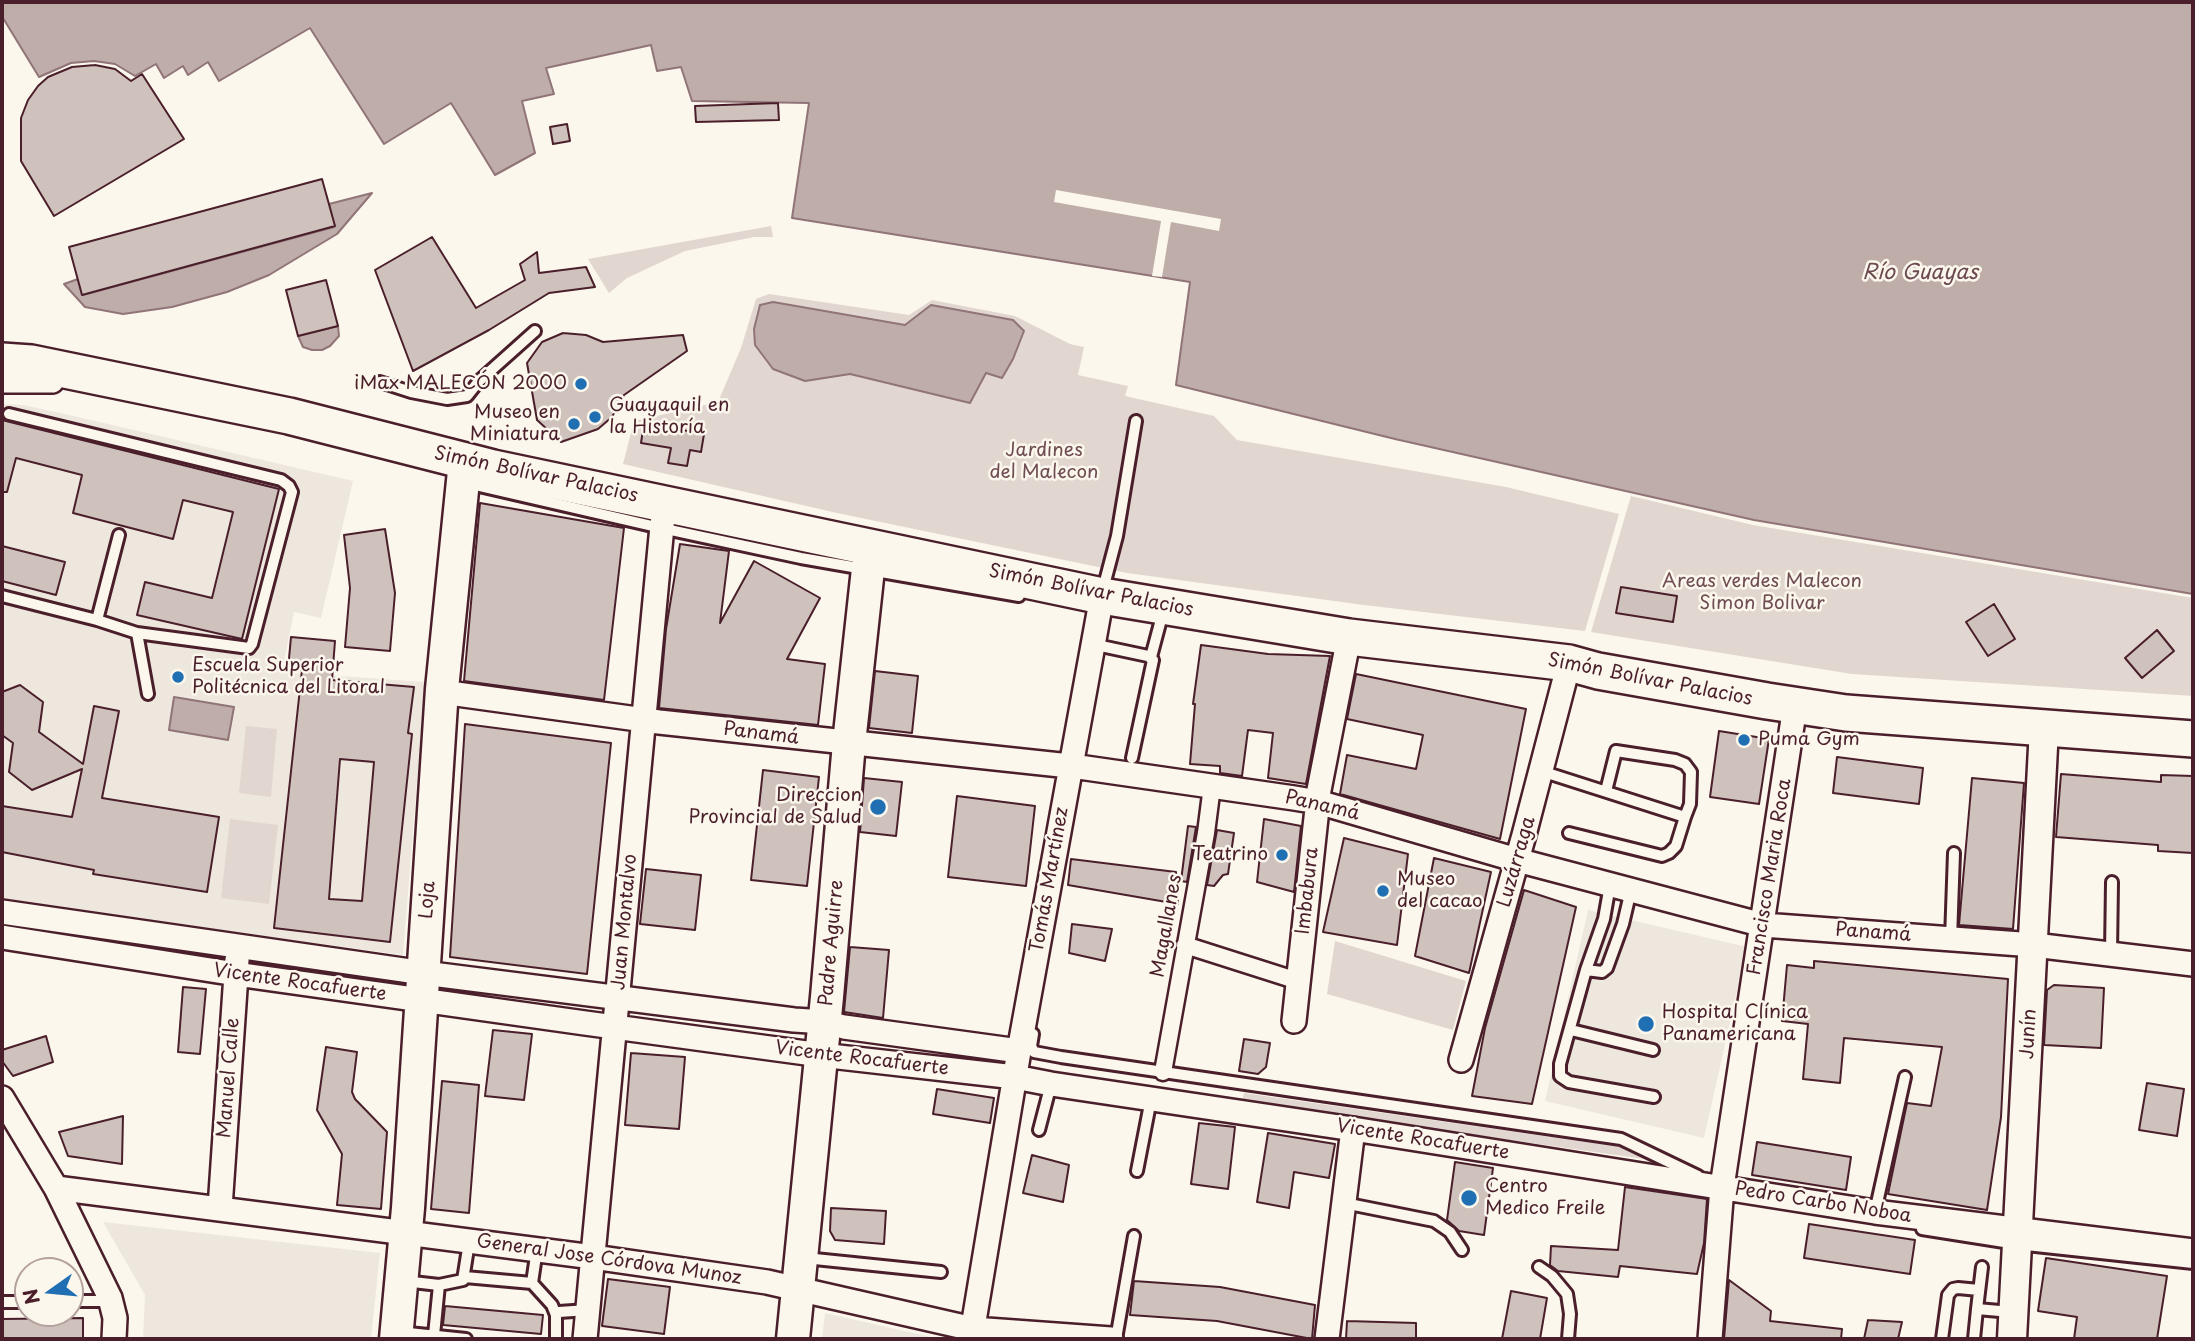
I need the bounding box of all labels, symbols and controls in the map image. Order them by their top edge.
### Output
water label: Río Guayas [1862,260,1978,286]
place label: iMax MALECÓN 2000 [354,373,567,395]
marker: iMax MALECÓN 2000 [573,376,589,392]
place label: Guayaquil en la Historía [609,395,729,439]
place label: Museo en Miniatura [470,402,560,446]
marker: Guayaquil en la Historía [587,409,603,425]
marker: Museo en Miniatura [566,416,582,432]
park label: Jardines del Malecon [990,440,1098,484]
street label: Simón Bolívar Palacios [432,442,640,508]
street label: Simón Bolívar Palacios [987,560,1195,622]
park label: Areas verdes Malecon Simon Bolivar [1662,571,1862,615]
street label: Simón Bolívar Palacios [1546,649,1754,711]
place label: Escuela Superior Politécnica del Litoral [192,655,385,699]
marker: Escuela Superior Politécnica del Litoral [170,669,186,685]
street label: Panamá [722,718,800,750]
place label: Puma Gym [1758,729,1860,751]
marker: Puma Gym [1736,732,1752,748]
street label: Francisco Maria Roca [1743,777,1797,977]
place label: Direccion Provincial de Salud [689,785,862,829]
street label: Panamá [1282,786,1362,826]
marker: Direccion Provincial de Salud [868,797,888,817]
street label: Tomás Martínez [1026,805,1074,955]
street label: Luzárraga [1493,814,1541,910]
place label: Teatrino [1192,844,1268,866]
street label: Imbabura [1292,846,1324,936]
marker: Teatrino [1274,847,1290,863]
street label: Juan Montalvo [608,853,642,991]
place label: Museo del cacao [1397,869,1483,913]
street label: Magallanes [1147,873,1187,979]
street label: Padre Aguirre [815,879,849,1007]
street label: Loja [415,880,441,920]
marker: Museo del cacao [1375,883,1391,899]
street label: Panamá [1834,919,1912,947]
street label: Vicente Rocafuerte [212,960,388,1006]
place label: Hospital Clínica Panamericana [1662,1002,1808,1046]
street label: Junín [2016,1008,2042,1060]
marker: Hospital Clínica Panamericana [1636,1014,1656,1034]
street label: Manuel Calle [213,1017,245,1139]
street label: Vicente Rocafuerte [774,1037,950,1081]
street label: Vicente Rocafuerte [1335,1115,1511,1165]
place label: Centro Medico Freile [1485,1176,1605,1220]
street label: Pedro Carbo Noboa [1733,1178,1913,1228]
marker: Centro Medico Freile [1459,1188,1479,1208]
street label: General Jose Córdova Munoz [475,1230,743,1290]
north arrow [14,1257,84,1327]
text: N [15,1286,46,1308]

